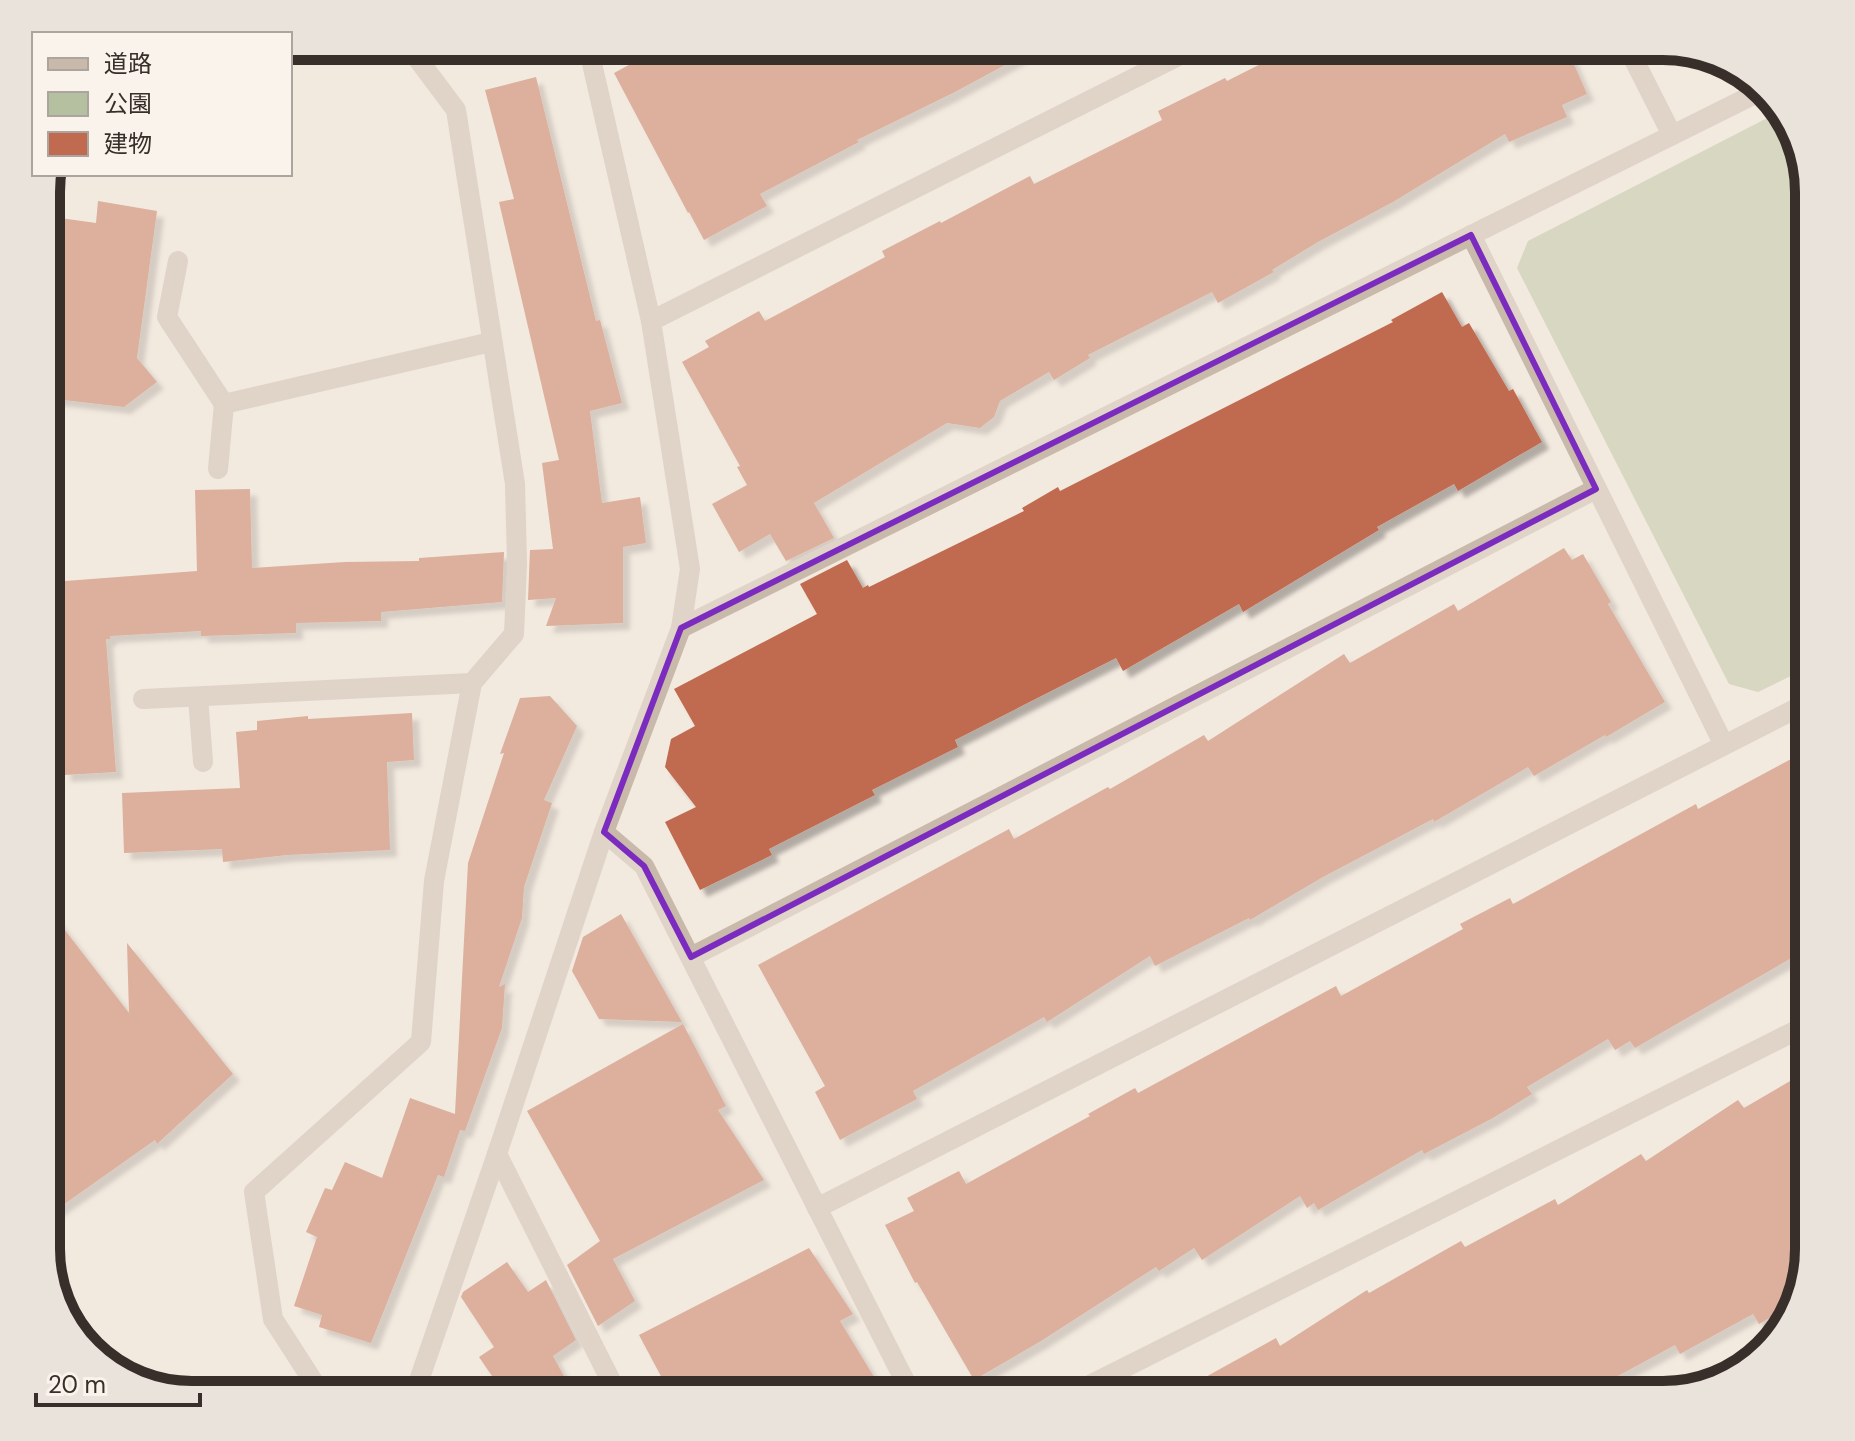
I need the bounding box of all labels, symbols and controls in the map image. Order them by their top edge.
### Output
legend [32,32,292,176]
text: 道路 [104,48,152,79]
text: 公園 [104,88,152,119]
text: 建物 [104,128,152,159]
scale bar [36,1357,200,1407]
text: 20 m [48,1369,106,1400]

